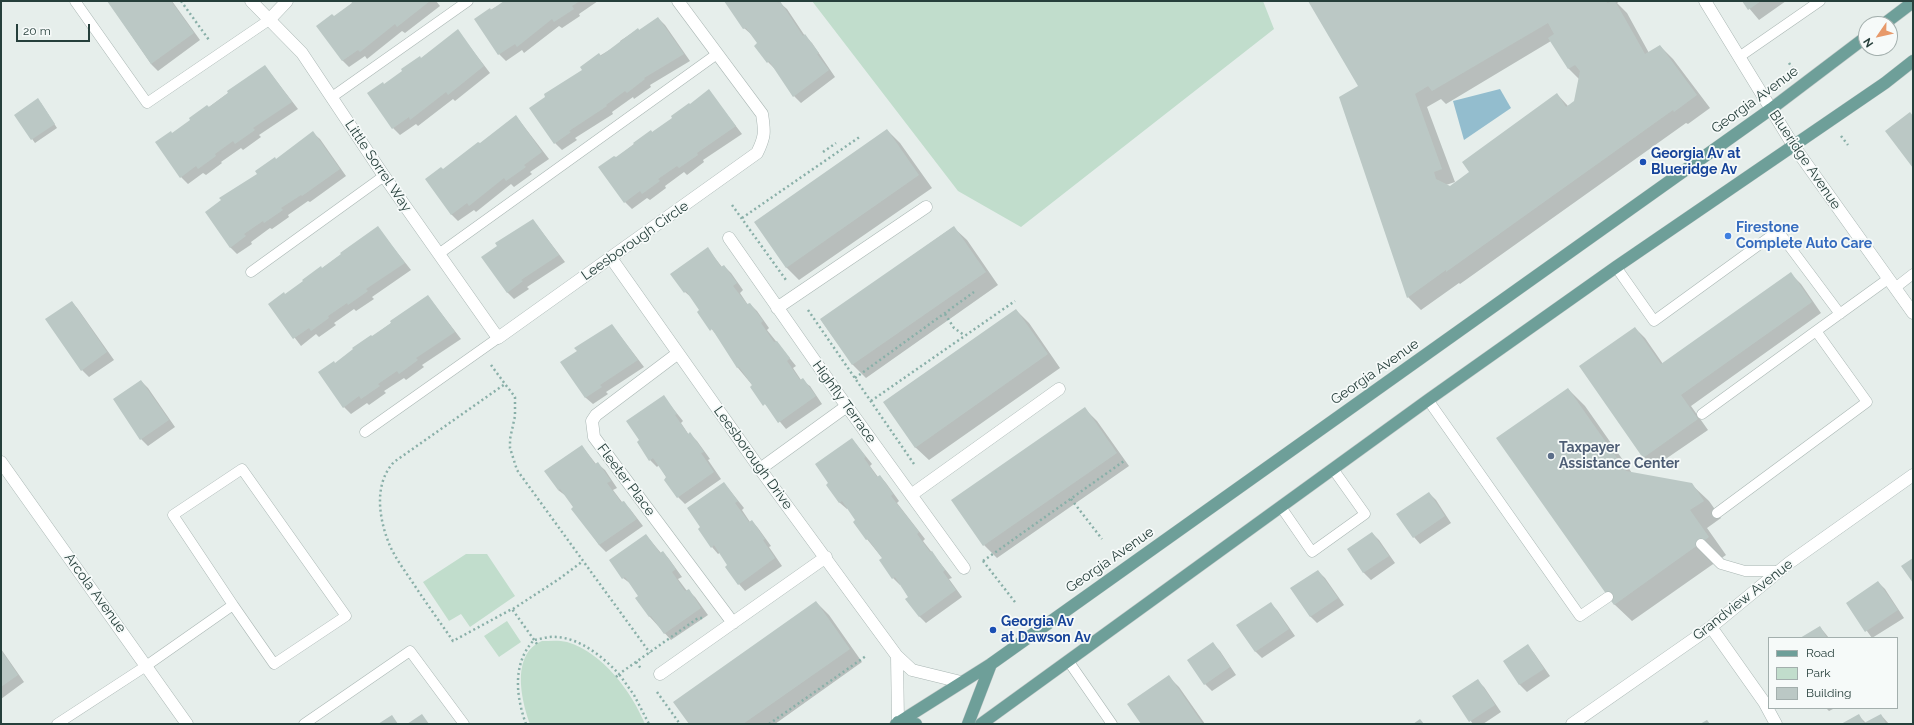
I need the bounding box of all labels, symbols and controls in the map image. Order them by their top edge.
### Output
scale bar [18,16,92,42]
north arrow [1858,16,1898,56]
text: 20 m [23,24,51,38]
text: N [1861,35,1876,50]
street label: Georgia Avenue [1708,63,1802,137]
street label: Blueridge Avenue [1766,107,1844,213]
street label: Little Sorrel Way [341,117,415,215]
place label: Georgia Av at Blueridge Av [1651,146,1741,178]
marker: Georgia Av at Blueridge Av [1638,157,1648,167]
street label: Leesborough Circle [578,198,692,284]
place label: Firestone Complete Auto Care [1736,220,1872,252]
marker: Firestone Complete Auto Care [1723,231,1733,241]
street label: Georgia Avenue [1328,335,1422,409]
street label: Highfly Terrace [809,358,879,446]
street label: Leesborough Drive [710,403,796,513]
place label: Taxpayer Assistance Center [1559,440,1679,472]
street label: Fleeter Place [594,441,658,519]
marker: Taxpayer Assistance Center [1546,451,1556,461]
street label: Georgia Avenue [1063,523,1157,597]
street label: Arcola Avenue [61,550,129,636]
street label: Grandview Avenue [1690,556,1796,644]
place label: Georgia Av at Dawson Av [1001,614,1091,646]
marker: Georgia Av at Dawson Av [988,625,998,635]
legend [1768,637,1898,709]
text: Road [1806,646,1835,660]
text: Park [1806,666,1831,680]
text: Building [1806,686,1852,700]

